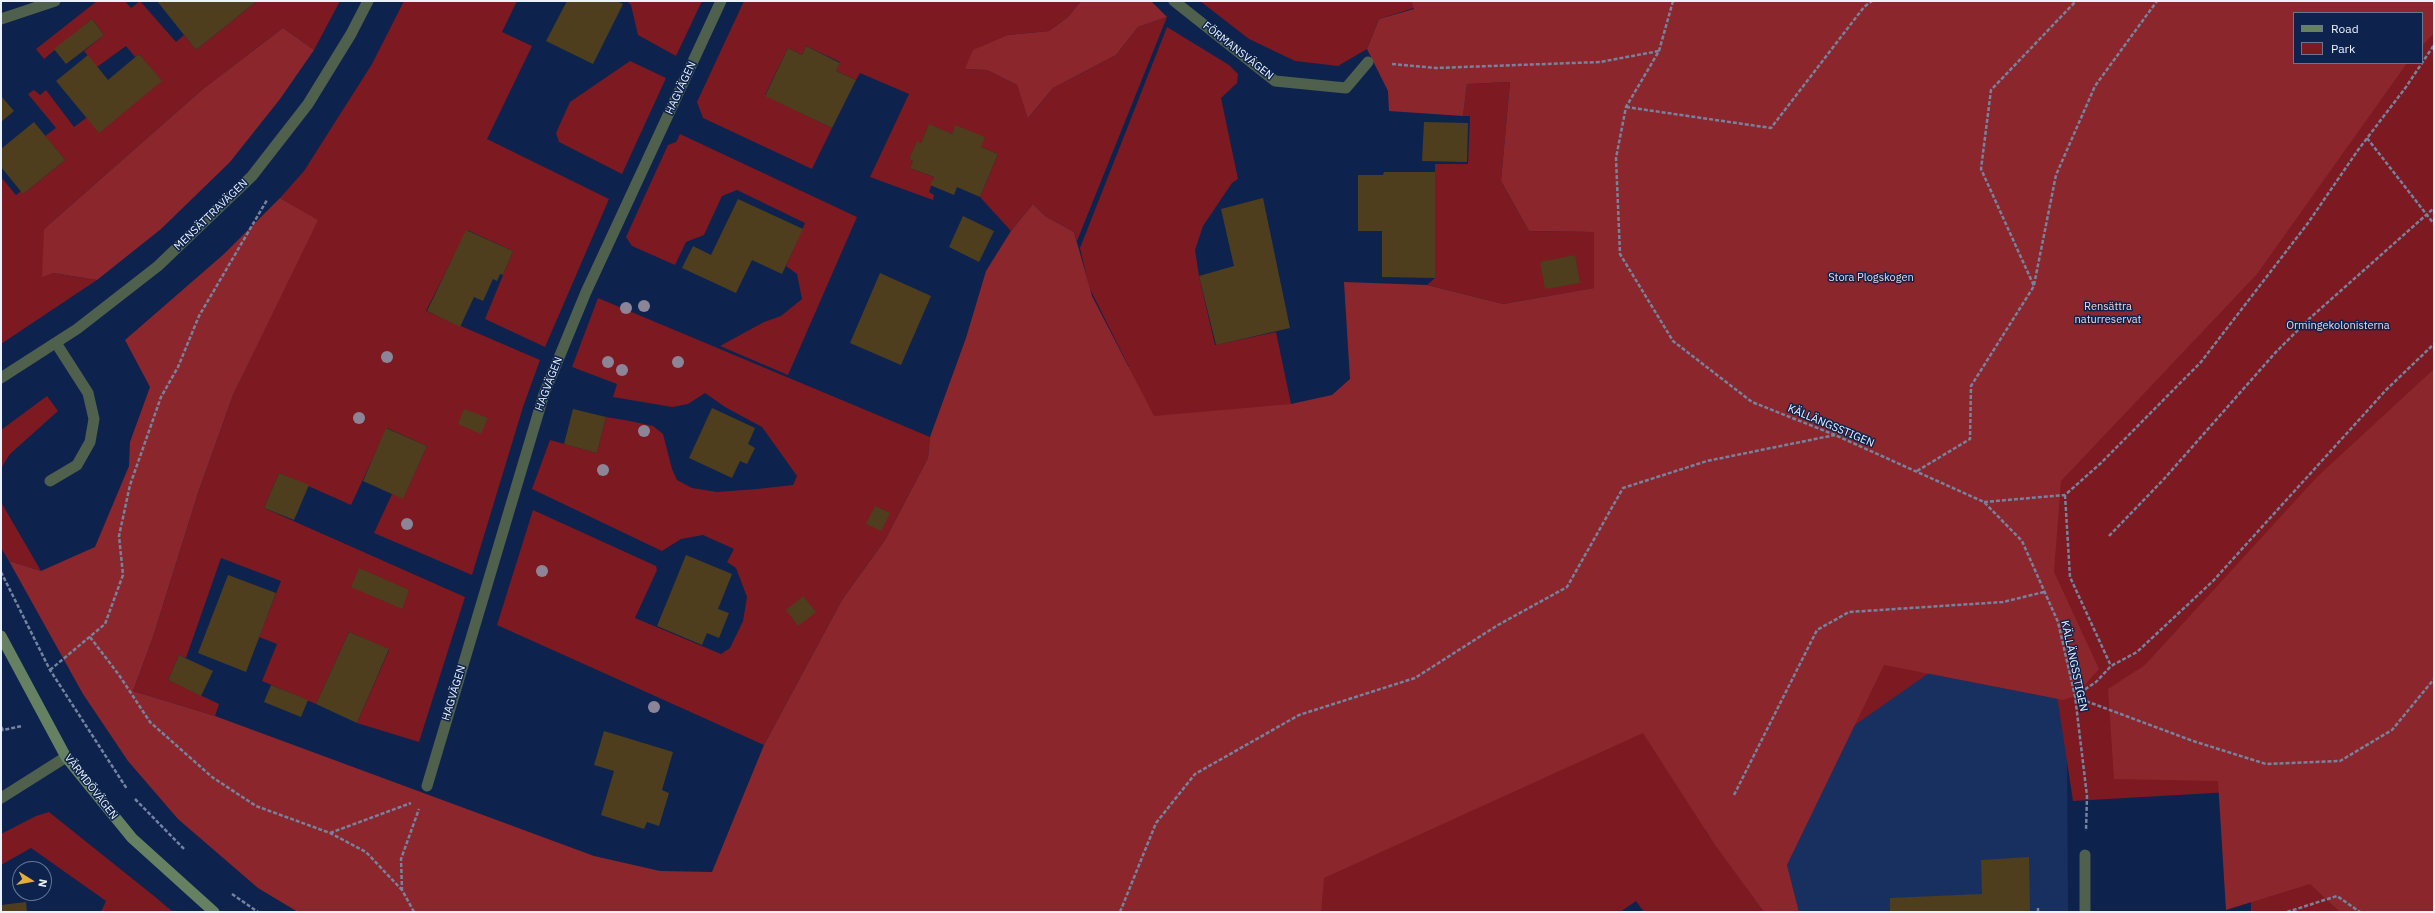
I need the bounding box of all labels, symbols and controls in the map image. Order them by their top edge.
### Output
legend [2293,12,2423,64]
street label: FÖRMANSVÄGEN [1200,19,1276,83]
text: Road [2331,21,2359,36]
text: Park [2331,41,2355,56]
street label: HAGVÄGEN [663,59,699,117]
street label: MENSÄTTRAVÄGEN [171,176,251,254]
park label: Stora Plogskogen [1828,271,1914,285]
park label: Rensättra naturreservat [2075,300,2141,326]
park label: Ormingekolonisterna [2286,319,2390,333]
street label: HAGVÄGEN [533,355,565,413]
street label: KÄLLÄNGSSTIGEN [1786,402,1876,450]
street label: KÄLLÄNGSSTIGEN [2058,619,2090,713]
street label: HAGVÄGEN [439,664,469,722]
street label: VÄRMDÖVÄGEN [61,752,121,822]
north arrow [12,861,52,901]
text: N [35,878,50,888]

